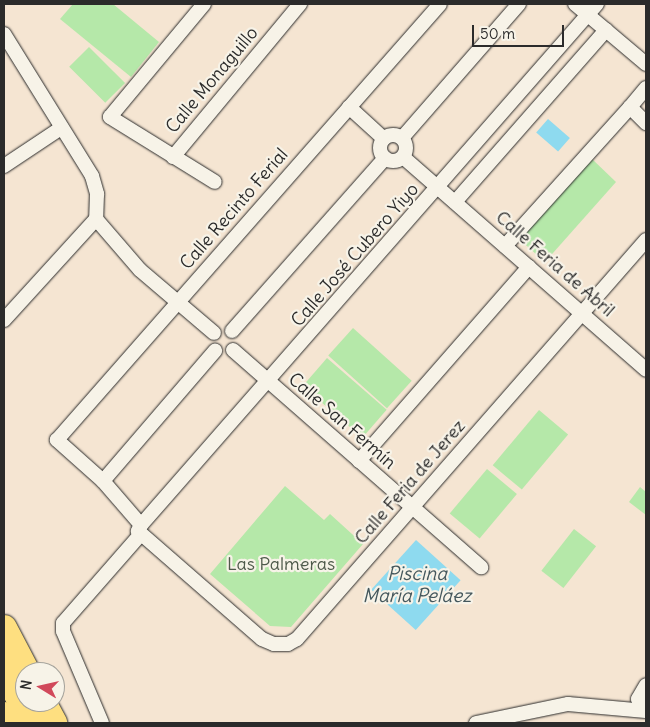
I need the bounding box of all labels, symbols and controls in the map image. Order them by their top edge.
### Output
scale bar [475,15,568,47]
street label: Calle Monaguillo [161,23,263,137]
text: 50 m [480,24,515,43]
street label: Calle Recinto Ferial [176,144,292,274]
street label: Calle José Cubero Yiyo [287,179,423,331]
street label: Calle Feria de Abril [491,207,619,321]
street label: Calle San Fermín [284,368,400,474]
street label: Calle Feria de Jerez [350,416,470,548]
park label: Las Palmeras [227,553,335,575]
water label: Piscina María Peláez [363,563,471,607]
north arrow [15,662,65,712]
text: N [17,679,36,691]

